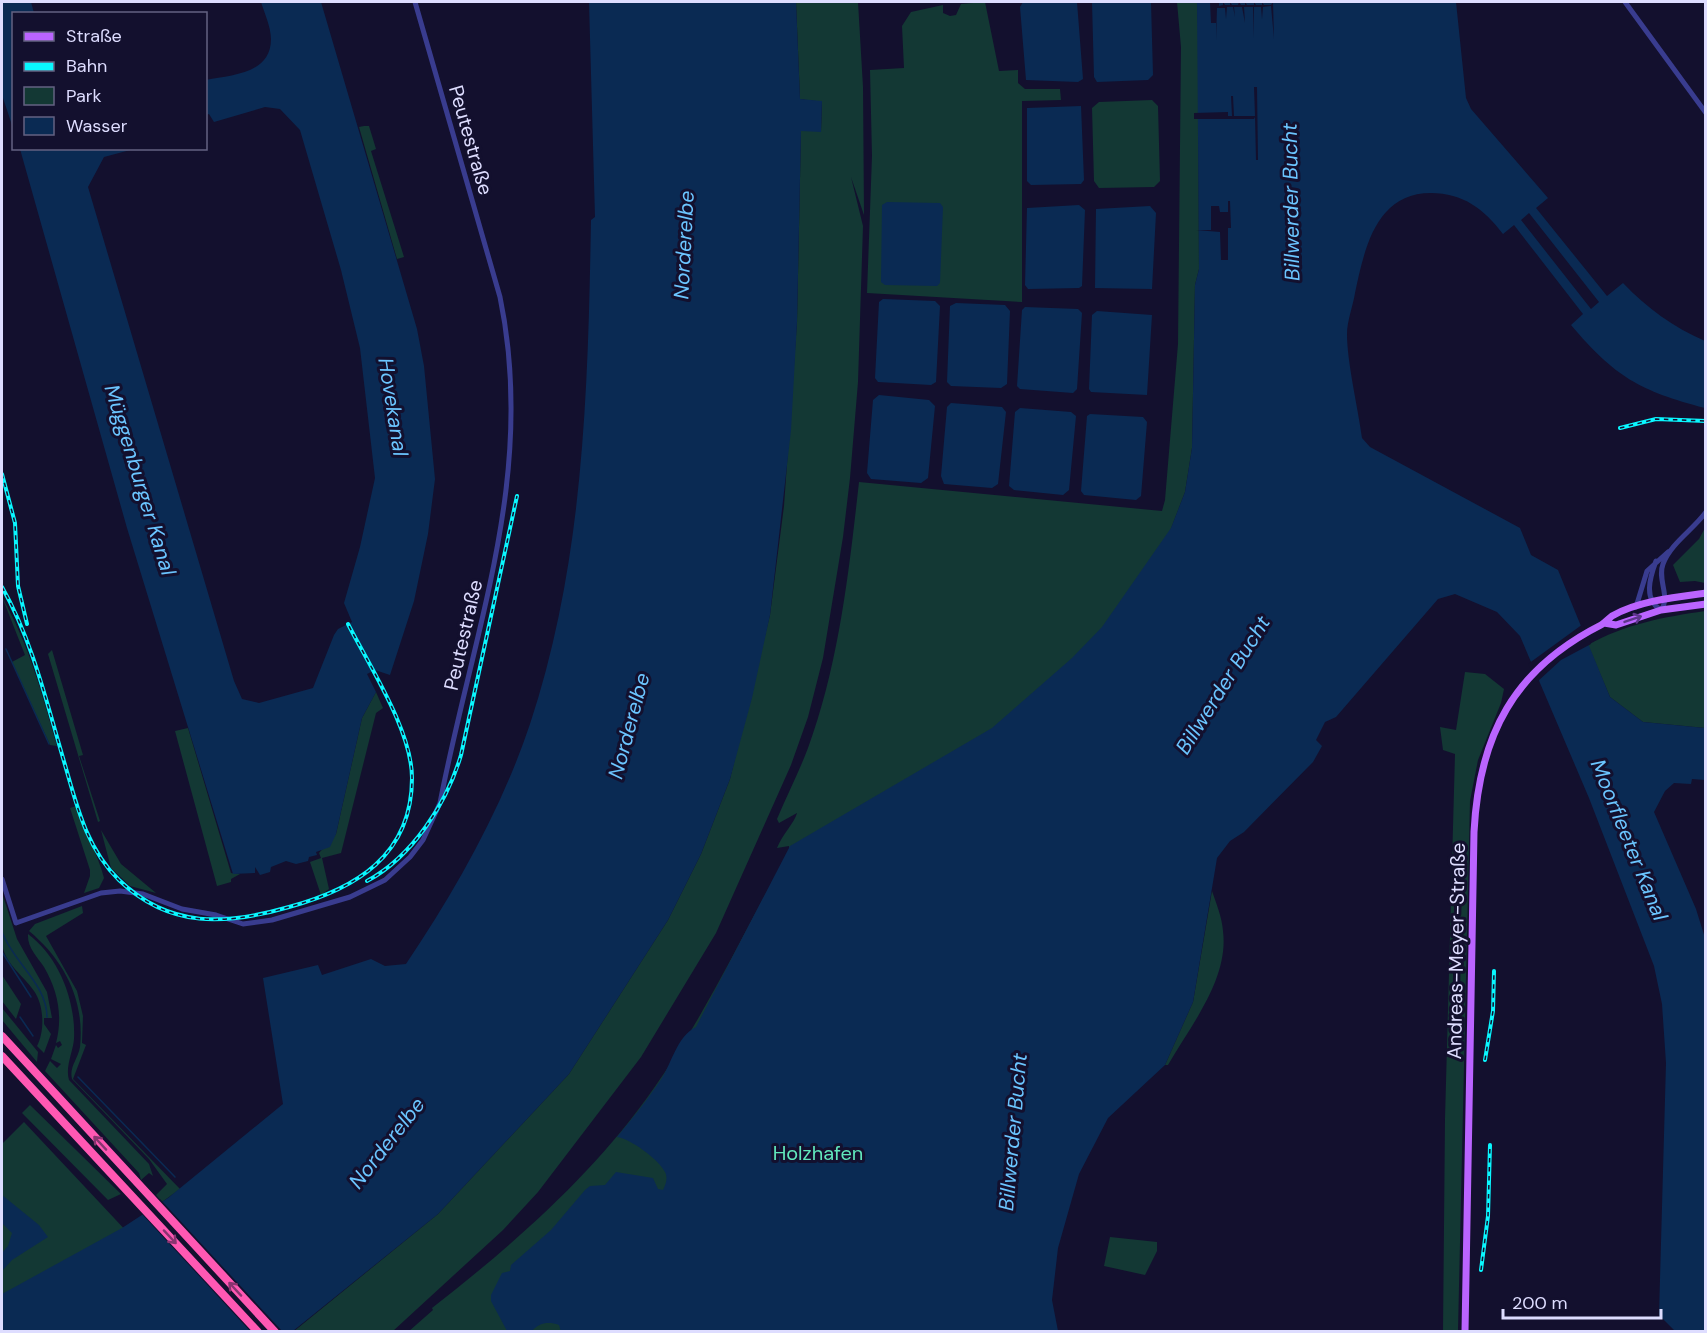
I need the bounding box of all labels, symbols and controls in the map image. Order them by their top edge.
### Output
legend [12,12,207,150]
text: Straße [66,24,122,48]
text: Bahn [66,54,107,78]
street label: Peutestraße [443,82,499,198]
text: Park [66,84,102,108]
text: Wasser [66,114,128,138]
water label: Billwerder Bucht [1276,122,1306,281]
water label: Norderelbe [667,190,701,300]
water label: Hovekanal [371,356,415,459]
water label: Müggenburger Kanal [98,381,182,579]
street label: Peutestraße [438,577,488,693]
water label: Billwerder Bucht [1169,610,1277,760]
one-way arrow [1623,612,1642,623]
water label: Norderelbe [601,670,657,782]
water label: Moorfleeter Kanal [1584,755,1674,925]
street label: Andreas-Meyer-Straße [1441,842,1471,1060]
water label: Billwerder Bucht [992,1051,1034,1212]
water label: Norderelbe [342,1092,432,1194]
one-way arrow [93,1135,107,1150]
park label: Holzhafen [773,1140,863,1166]
one-way arrow [163,1229,177,1244]
one-way arrow [228,1281,242,1296]
scale bar [1503,1282,1660,1320]
text: 200 m [1512,1291,1568,1315]

